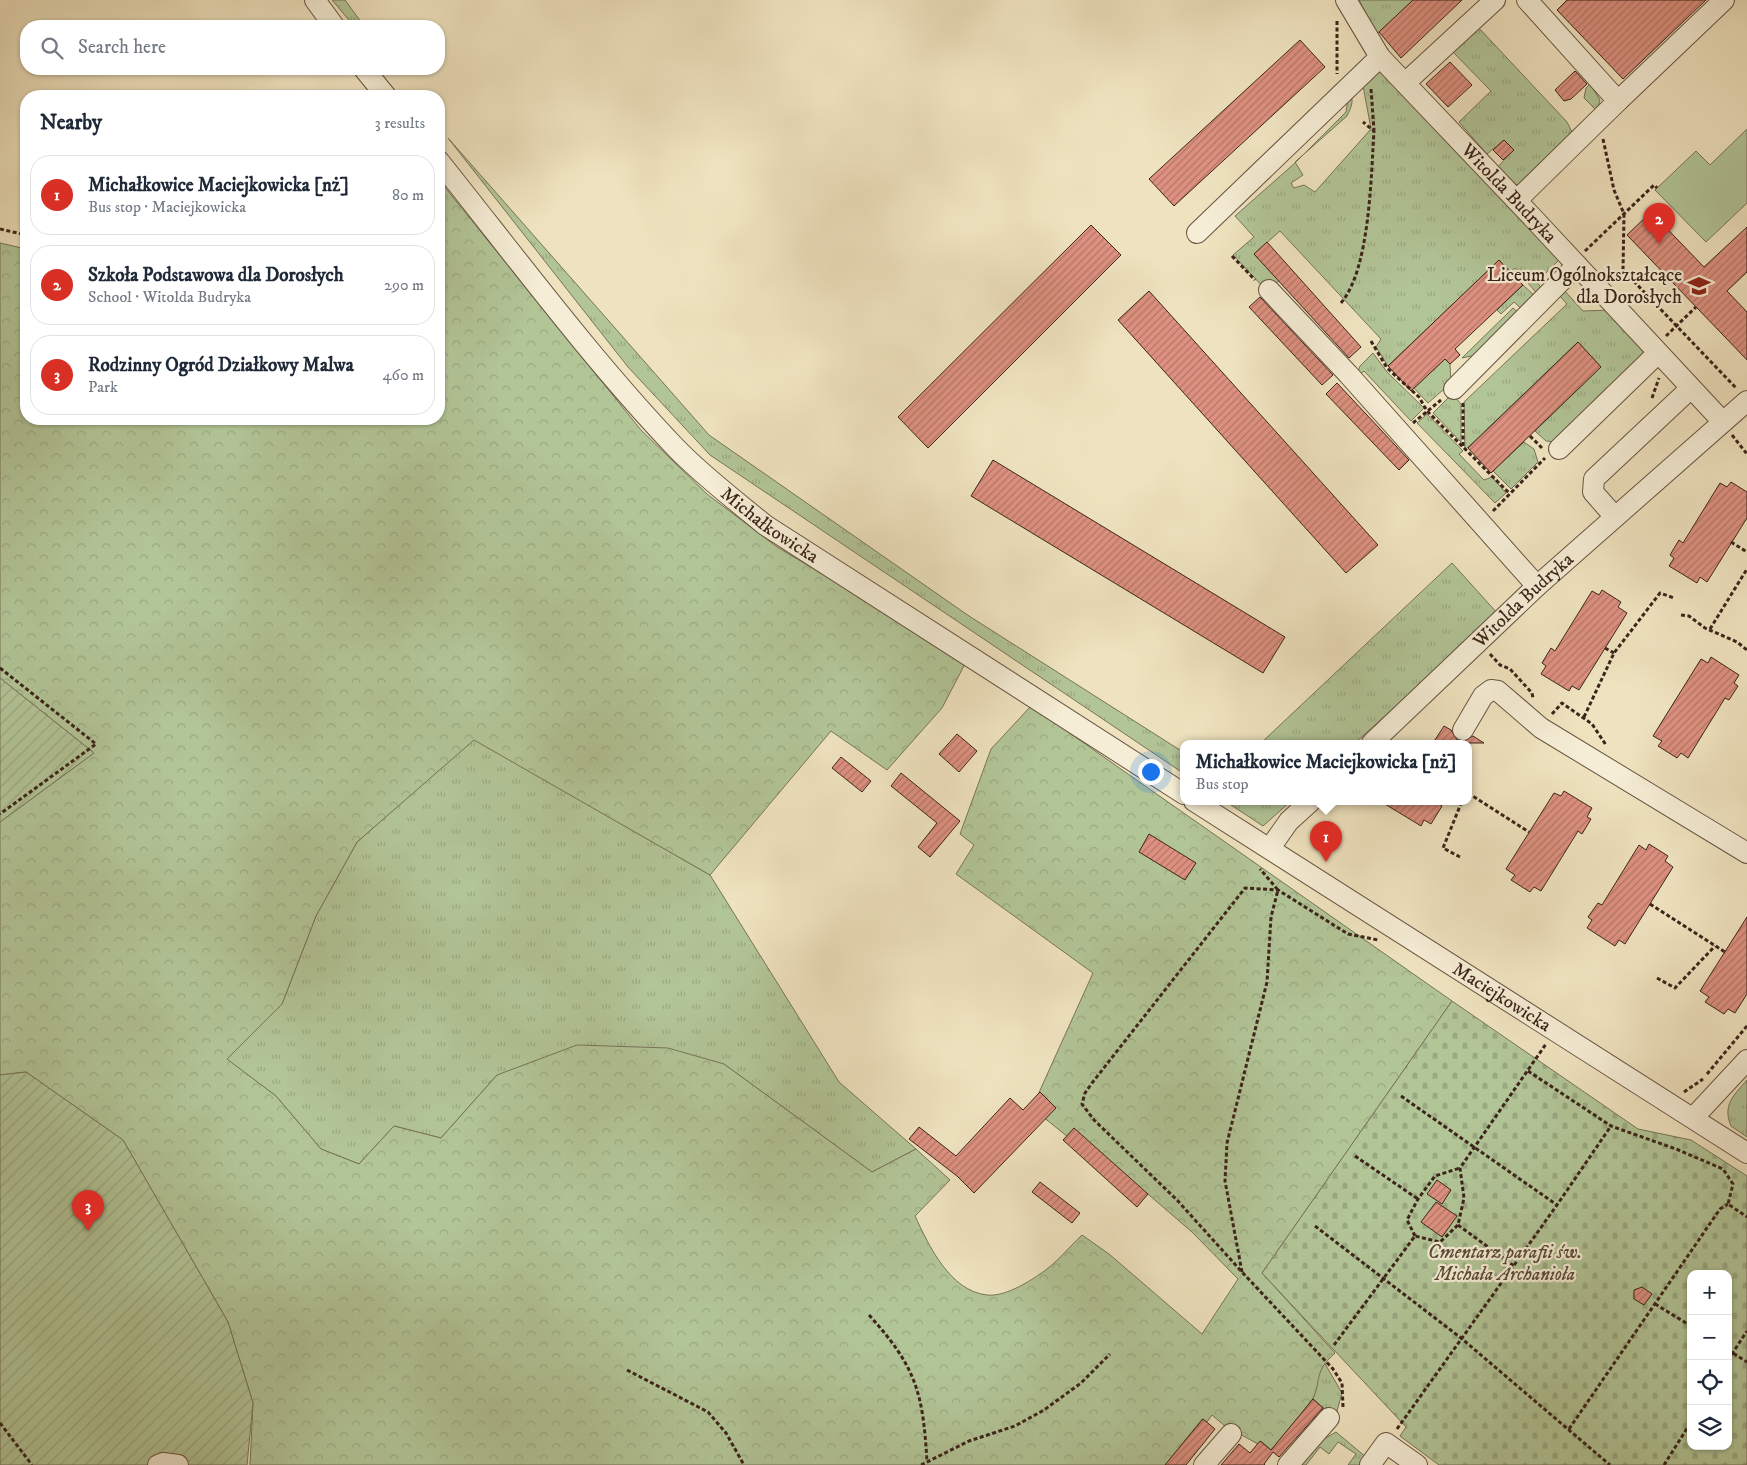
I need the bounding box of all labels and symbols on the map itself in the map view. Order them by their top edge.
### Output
street label: Witolda Budryka [1456,138,1562,248]
pin: 2 [1643,203,1675,244]
place label: Liceum Ogólnokształcące dla Dorosłych [1487,264,1682,309]
school or university icon: Liceum Ogólnokształcące dla Dorosłych [1686,273,1712,299]
street label: Michałkowicka [716,482,823,568]
street label: Witolda Budryka [1467,548,1578,653]
your location [1138,759,1164,785]
pin: 1 [1310,821,1342,862]
street label: Maciejkowicka [1448,957,1555,1037]
pin: 3 [72,1190,104,1231]
park label: Cmentarz parafii św. Michała Archanioła [1428,1241,1582,1286]

